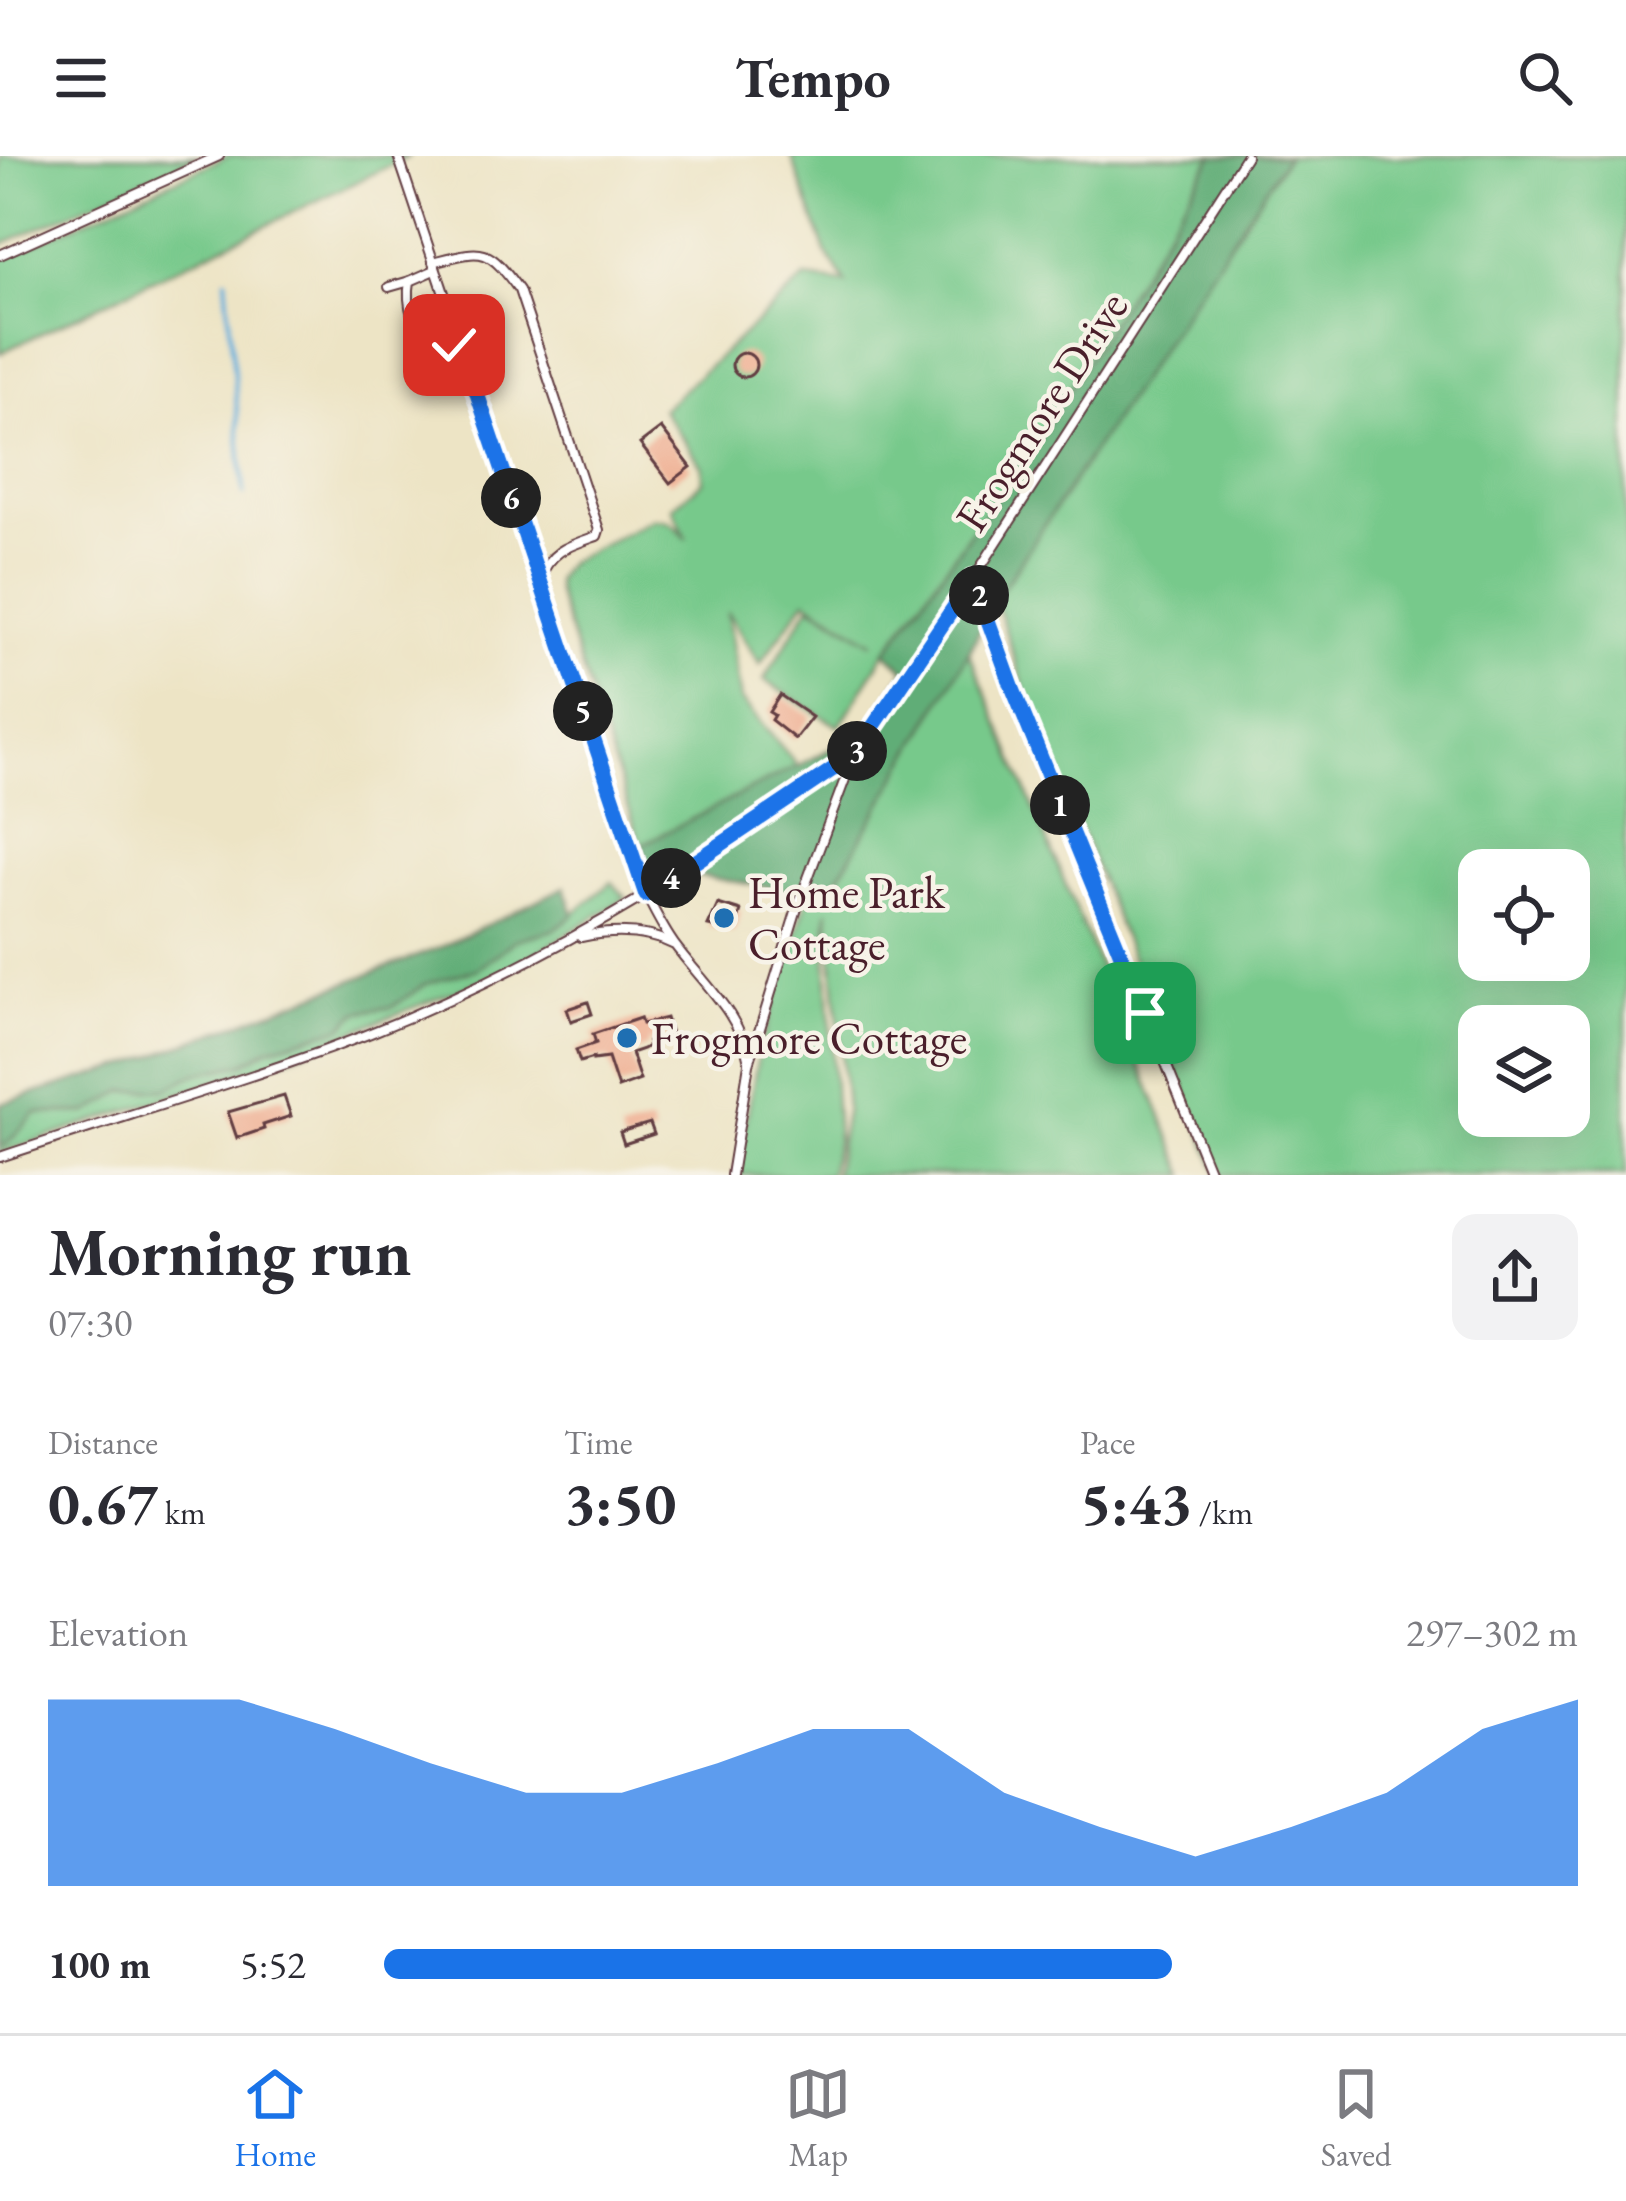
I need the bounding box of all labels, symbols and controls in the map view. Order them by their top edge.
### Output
text: Tempo [735,43,891,113]
icon: menu [48,45,114,111]
icon: search [1512,45,1578,111]
street label: Frogmore Drive [942,280,1140,542]
pin [403,294,505,396]
icon: check [421,312,487,378]
pin: 6 [481,468,541,528]
text: 6 [502,476,520,519]
pin: 2 [949,565,1009,625]
text: 2 [970,573,988,616]
pin: 5 [553,681,613,741]
text: 5 [574,689,592,732]
pin: 3 [827,721,887,781]
text: 3 [848,729,866,772]
pin: 1 [1030,775,1090,835]
text: 1 [1051,783,1069,826]
pin: 4 [641,848,701,908]
map controls [1458,849,1590,1137]
button: locate [1458,849,1590,981]
text: 4 [662,856,680,899]
place label: Home Park Cottage [748,863,946,973]
marker: Home Park Cottage [711,905,737,931]
pin [1094,962,1196,1064]
icon: arrive [1112,980,1178,1046]
button: layers [1458,1005,1590,1137]
place label: Frogmore Cottage [651,1009,967,1067]
marker: Frogmore Cottage [614,1025,640,1051]
text: Morning run [48,1209,412,1295]
button: share [1452,1214,1578,1340]
text: 07:30 [48,1297,133,1348]
text: Distance [48,1421,158,1464]
text: Time [564,1421,633,1464]
text: Pace [1080,1421,1135,1464]
text: 0.67 [48,1464,158,1542]
text: 3:50 [564,1464,676,1542]
text: 5:43 [1080,1464,1192,1542]
text: km [158,1491,206,1534]
text: /km [1192,1491,1253,1534]
text: Elevation [48,1607,188,1658]
text: 297–302 m [1406,1607,1578,1658]
text: 100 m [48,1939,151,1990]
text: 5:52 [240,1939,306,1990]
tab: Home [235,2061,316,2176]
tab: Map [785,2061,851,2176]
tab: Saved [1321,2061,1391,2176]

